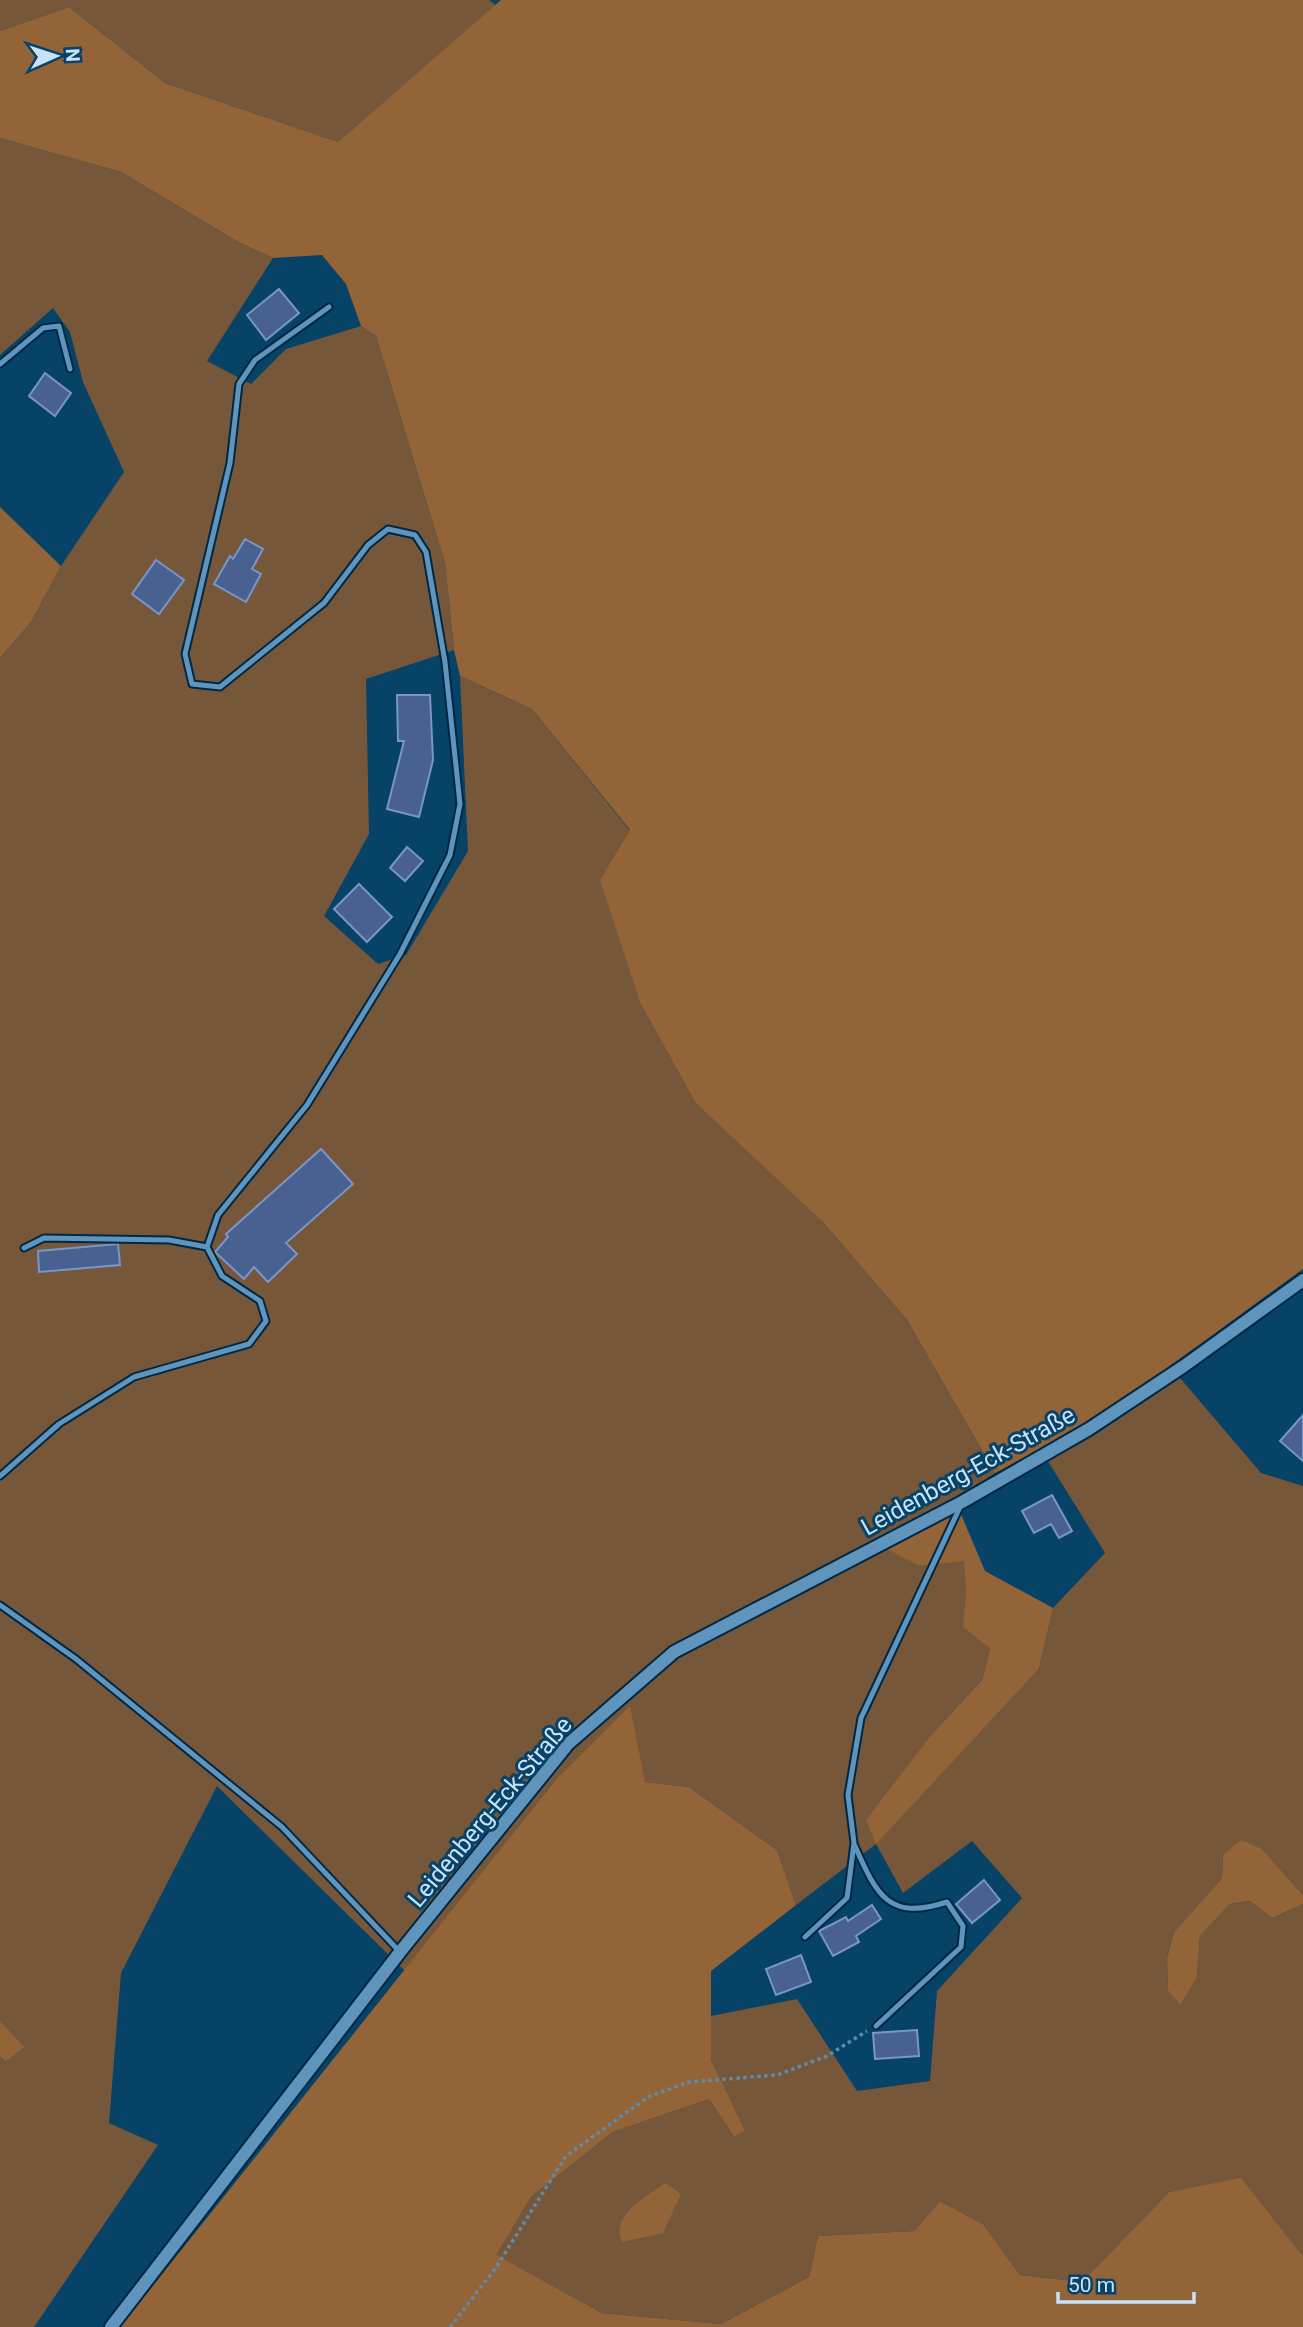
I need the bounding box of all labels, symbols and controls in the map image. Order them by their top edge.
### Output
north arrow [21,21,91,91]
text: N [61,48,84,62]
street label: Leidenberg-Eck-Straße [856,1401,1080,1541]
street label: Leidenberg-Eck-Straße [402,1711,578,1913]
scale bar [1058,2260,1194,2304]
text: 50 m [1068,2273,1115,2297]

